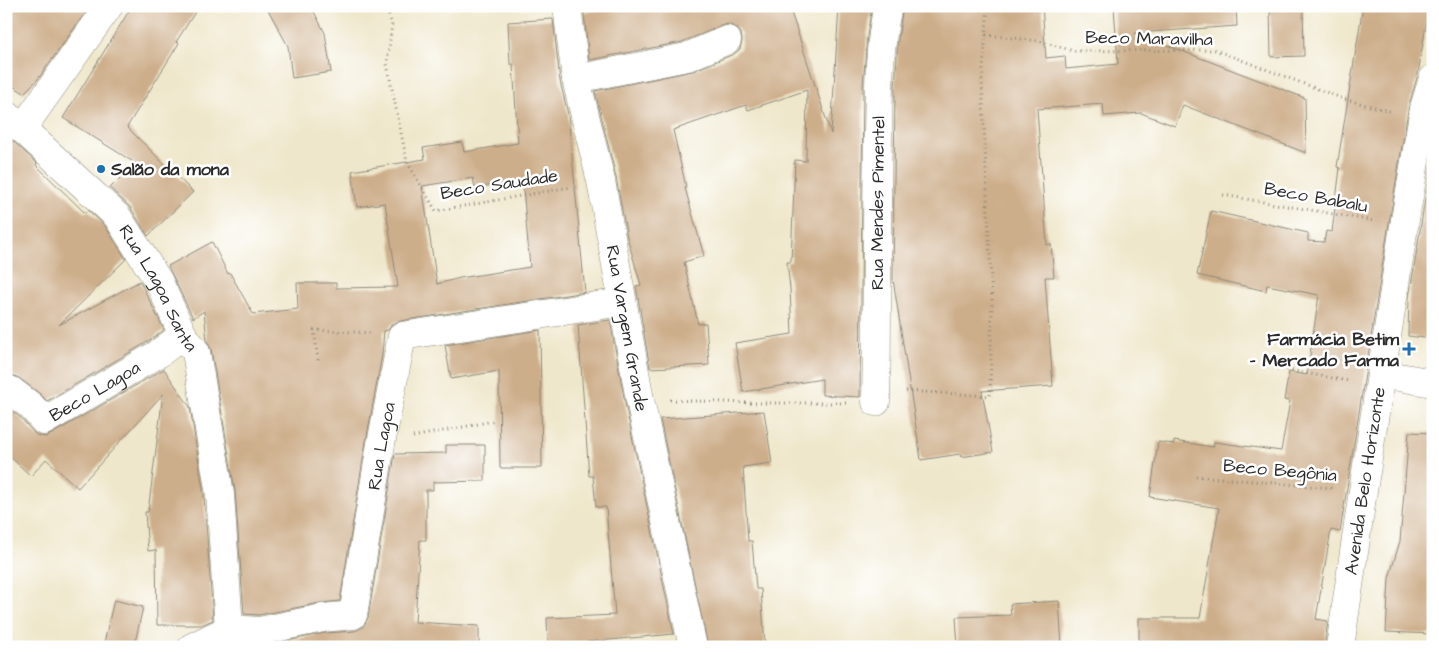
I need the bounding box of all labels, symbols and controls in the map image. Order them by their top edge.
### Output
street label: Beco Maravilha [1085,25,1213,52]
street label: Rua Mendes Pimentel [865,116,891,290]
place label: Salão da mona [110,157,230,182]
marker: Salão da mona [95,163,107,175]
street label: Beco Saudade [439,163,560,206]
street label: Beco Babalu [1262,176,1370,219]
street label: Rua Lagoa Santa [113,220,203,357]
street label: Rua Vargem Grande [600,243,654,414]
place label: Farmácia Betim - Mercado Farma [1250,327,1400,373]
marker: Farmácia Betim - Mercado Farma [1403,343,1415,355]
street label: Beco Lagoa [45,355,145,428]
street label: Avenida Belo Horizonte [1339,385,1392,576]
street label: Rua Lagoa [362,400,402,492]
street label: Beco Begônia [1222,453,1338,489]

